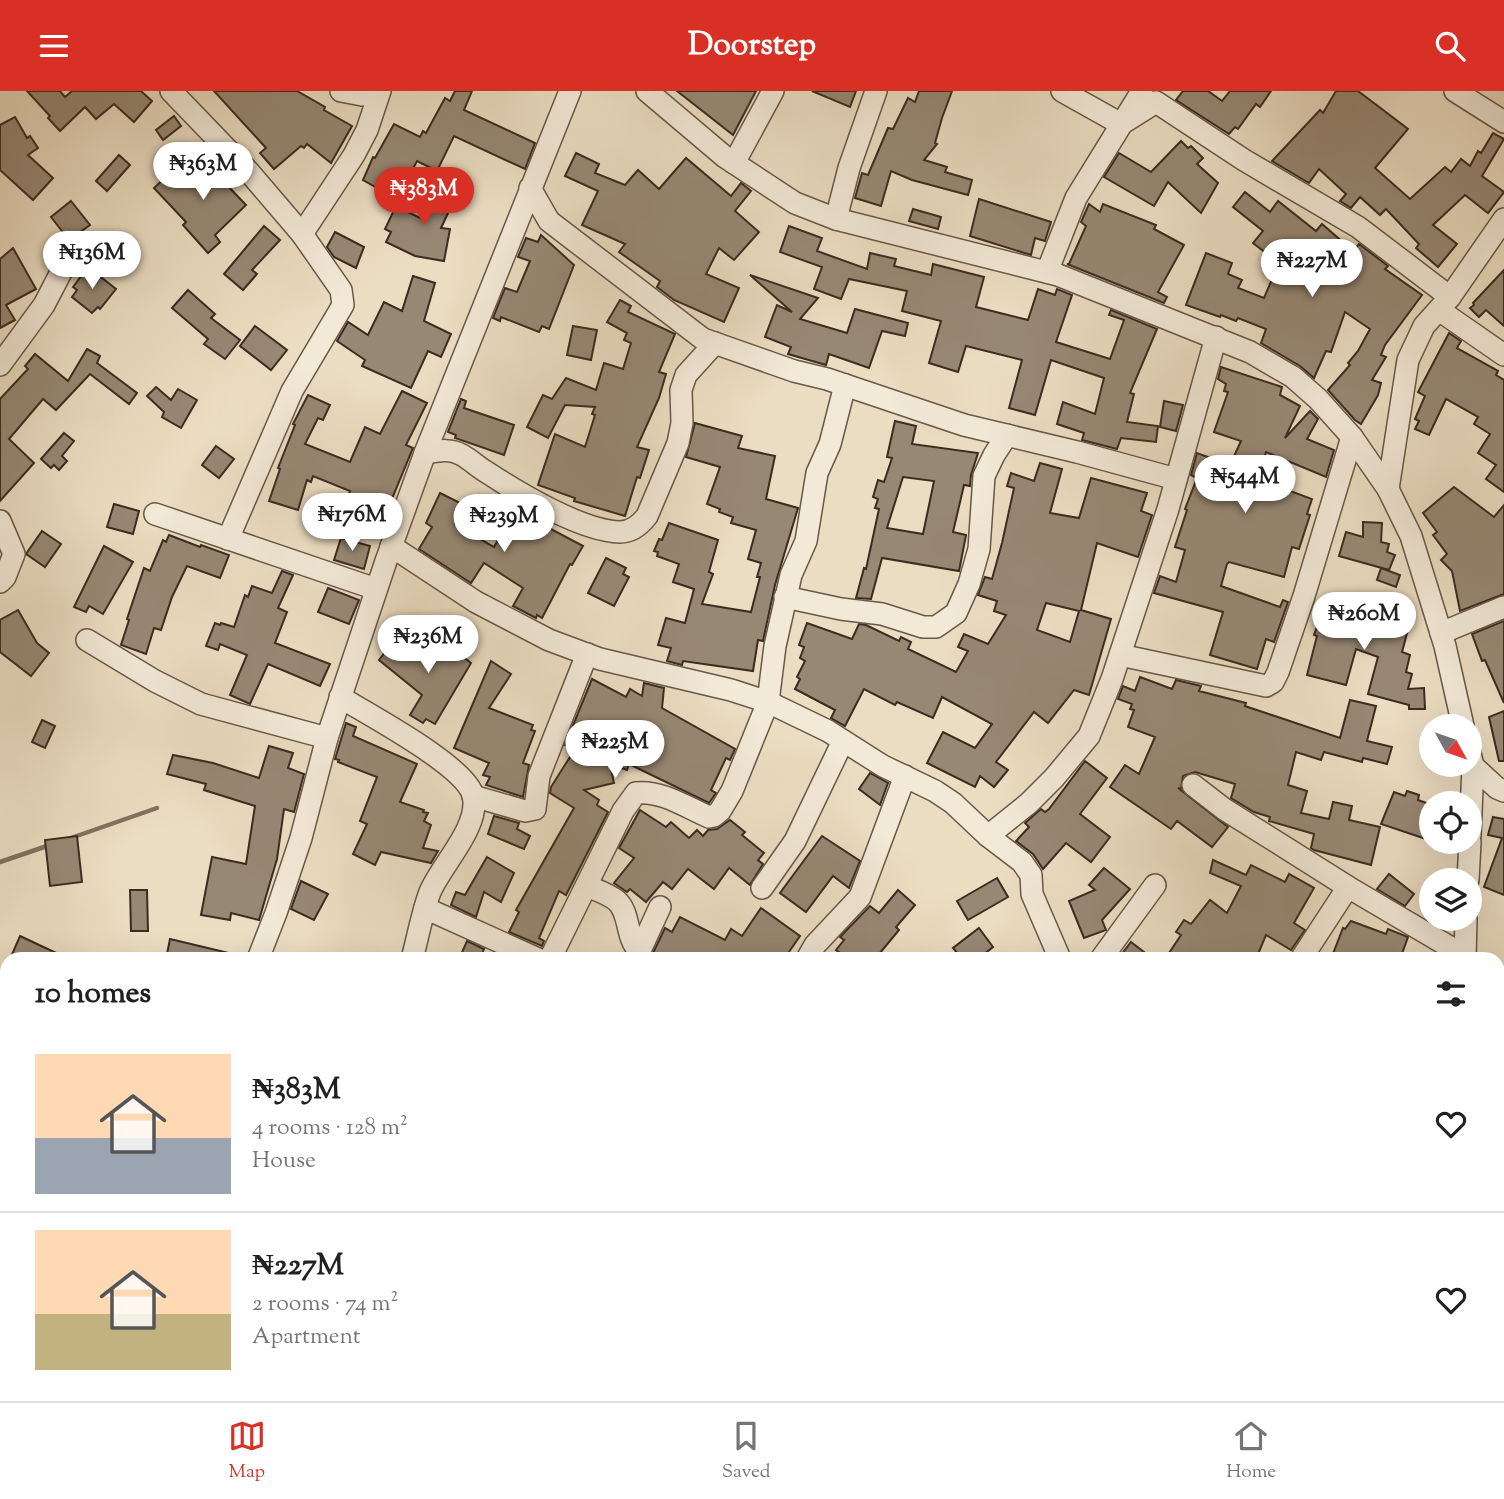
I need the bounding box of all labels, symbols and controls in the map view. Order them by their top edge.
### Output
text: Doorstep [688,23,816,69]
icon: menu [35,27,73,65]
icon: search [1431,27,1469,65]
pin: ₦363M [154,143,252,202]
text: ₦363M [169,148,237,181]
pin: ₦383M [375,167,473,227]
text: ₦383M [390,173,458,206]
pin: ₦136M [43,231,141,291]
text: ₦136M [59,237,125,270]
pin: ₦227M [1263,239,1361,299]
text: ₦227M [1277,245,1347,278]
pin: ₦544M [1196,455,1294,515]
text: ₦544M [1211,461,1279,494]
pin: ₦176M [303,493,401,553]
pin: ₦239M [455,495,553,554]
text: ₦176M [318,499,386,532]
text: ₦239M [470,500,538,533]
pin: ₦260M [1315,593,1413,652]
text: ₦260M [1328,598,1400,631]
pin: ₦236M [379,615,477,675]
text: ₦236M [393,621,463,654]
north arrow [1419,714,1482,777]
map controls [1419,714,1482,931]
pin: ₦225M [566,721,664,780]
text: ₦225M [581,726,649,759]
button: locate [1419,791,1482,854]
button: layers [1419,868,1482,931]
text: 10 homes [35,973,151,1016]
icon: filters [1432,975,1470,1013]
text: ₦383M [252,1069,340,1112]
icon: home [91,1082,175,1166]
icon: heart [1432,1105,1470,1143]
text: 4 rooms · 128 m² [252,1112,408,1145]
text: House [252,1145,316,1178]
text: ₦227M [252,1245,344,1288]
icon: home [91,1258,175,1342]
icon: heart [1432,1281,1470,1319]
text: 2 rooms · 74 m² [252,1288,398,1321]
text: Apartment [252,1321,361,1354]
tab: Map [228,1417,266,1486]
tab: Saved [722,1417,770,1486]
tab: Home [1226,1417,1276,1486]

